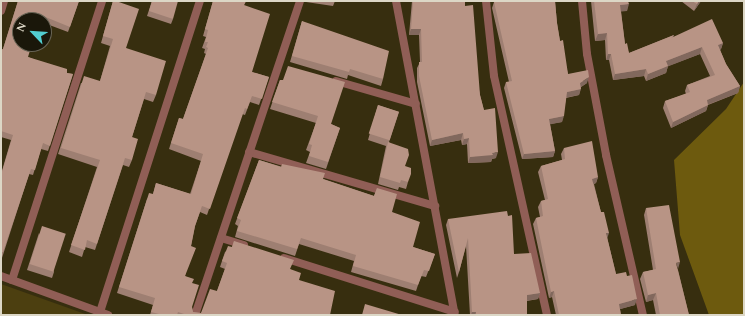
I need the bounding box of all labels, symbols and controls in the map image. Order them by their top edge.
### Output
north arrow [12,12,52,52]
text: N [12,19,31,35]

